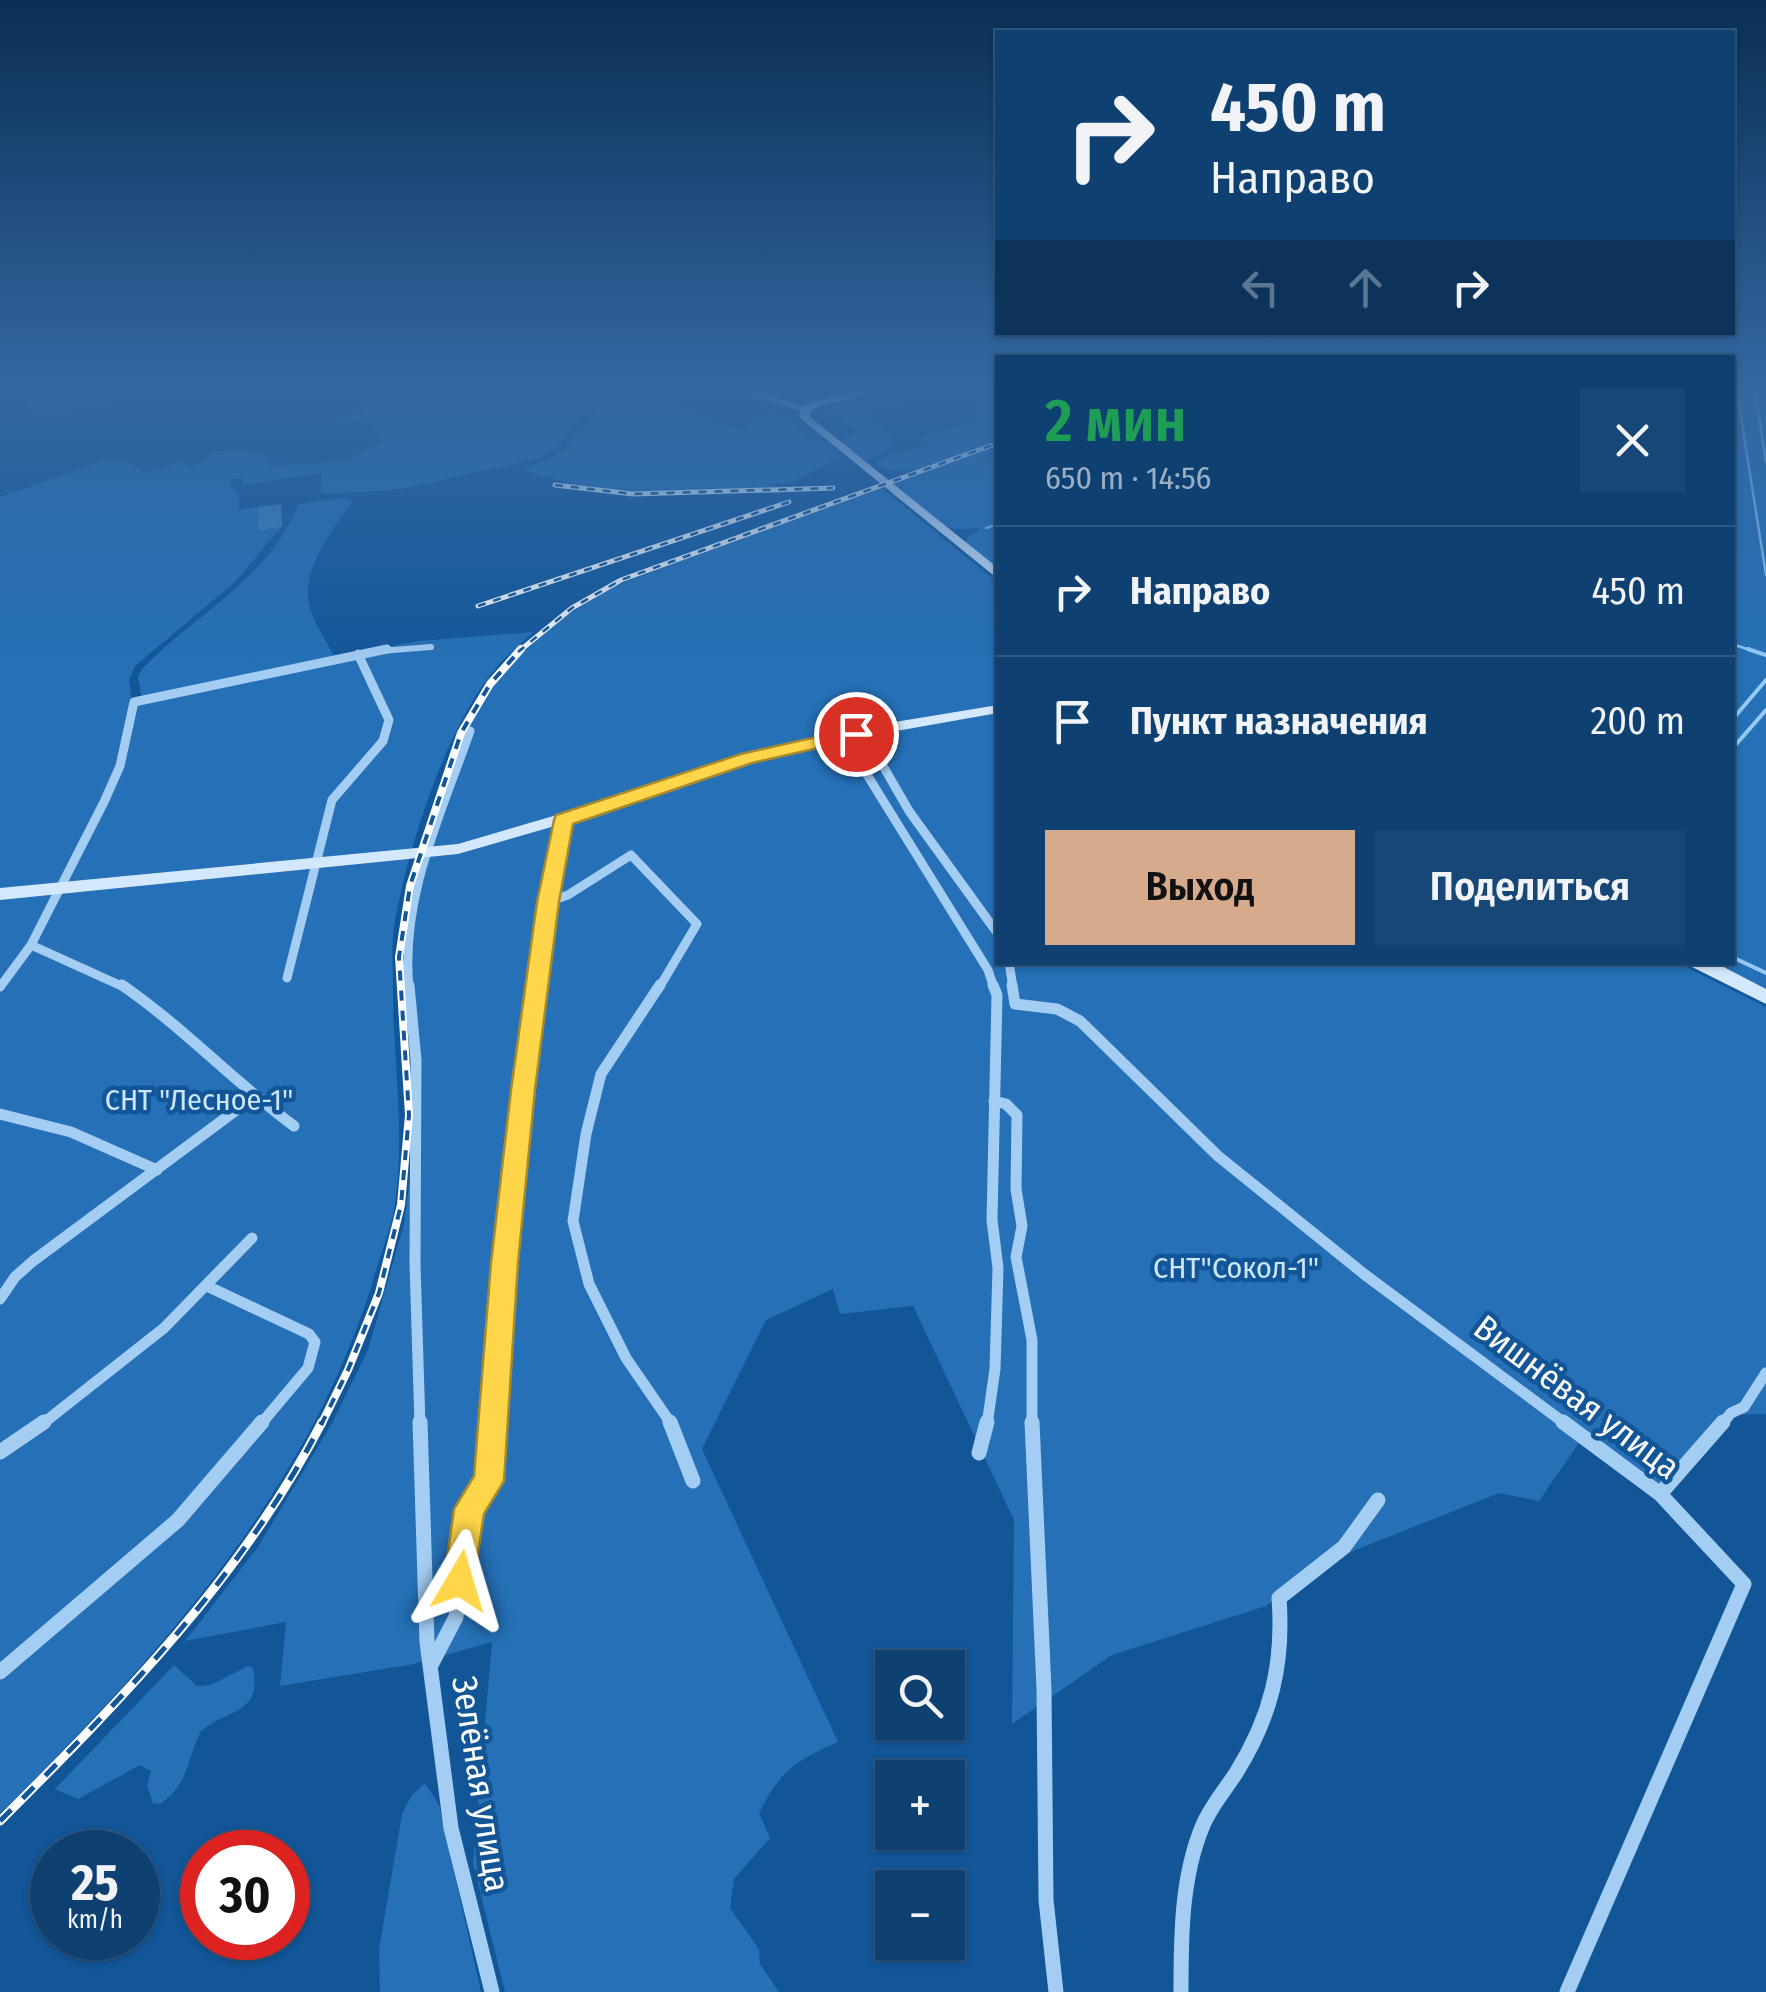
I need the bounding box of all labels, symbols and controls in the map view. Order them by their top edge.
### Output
text: 450 m [1210,66,1386,150]
icon: right [1045,70,1175,200]
text: Направо [1210,151,1375,205]
icon: left [1233,260,1288,315]
icon: ahead [1338,260,1393,315]
icon: right [1443,260,1498,315]
text: 2 мин [1045,385,1186,457]
button: close [1580,388,1685,493]
text: 650 m · 14:56 [1045,459,1211,497]
icon: right [1045,564,1100,619]
text: Направо [1130,568,1270,614]
text: 450 m [1592,568,1685,614]
pin [814,692,899,777]
icon: arrive [1045,694,1100,749]
text: Пункт назначения [1130,698,1428,744]
text: 200 m [1590,698,1685,744]
icon: arrive [829,707,884,762]
button: Выход [1045,830,1355,945]
button: Поделиться [1375,830,1685,945]
park label: СНТ "Лесное-1" [105,1082,293,1118]
park label: СНТ"Сокол-1" [1153,1250,1319,1286]
street label: Вишнёвая улица [1466,1306,1688,1488]
position arrow [408,1529,512,1633]
map controls [875,1650,965,1960]
button: search [875,1650,965,1740]
street label: Зелёная улица [443,1673,519,1895]
button: + [875,1760,965,1850]
speed limit sign: 30 [180,1830,310,1960]
text: 25 [71,1853,119,1913]
button: − [875,1870,965,1960]
text: km/h [67,1905,123,1935]

